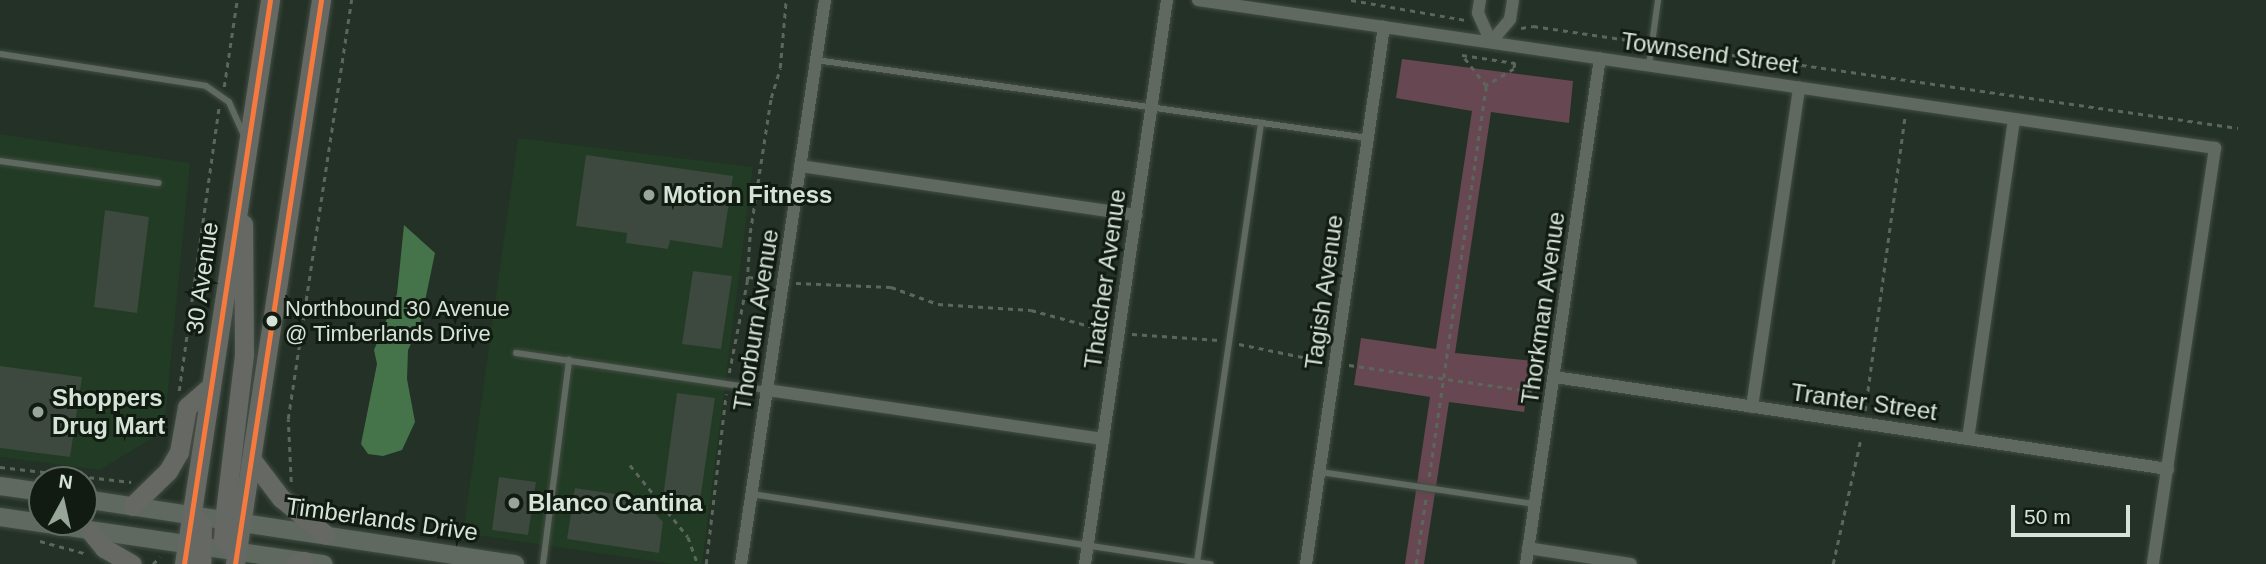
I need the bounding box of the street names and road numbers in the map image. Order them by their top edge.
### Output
street label: Townsend Street [1619,26,1801,80]
street label: Thatcher Avenue [1078,187,1132,371]
street label: Thorkman Avenue [1515,209,1571,407]
street label: Tagish Avenue [1299,212,1349,372]
street label: 30 Avenue [180,219,224,337]
street label: Thorburn Avenue [727,226,785,414]
street label: Tranter Street [1789,377,1939,427]
street label: Timberlands Drive [284,491,480,547]

